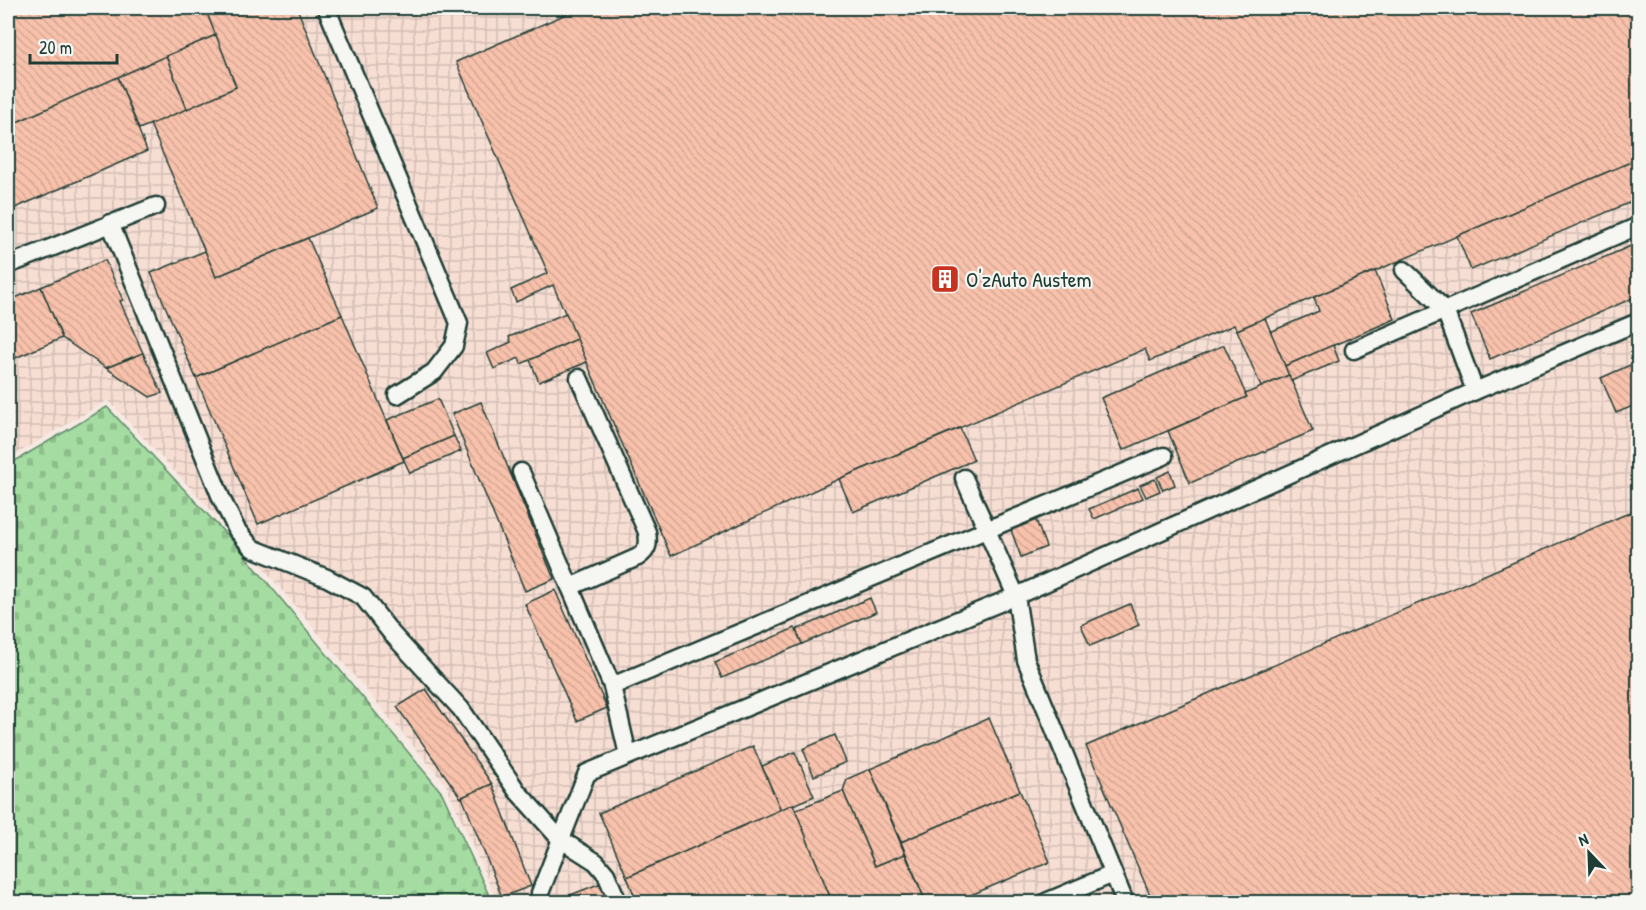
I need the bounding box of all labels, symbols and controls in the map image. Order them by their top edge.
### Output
scale bar [30,27,117,65]
text: 20 m [39,35,72,60]
building icon: O'zAuto Austem [929,263,961,295]
place label: O'zAuto Austem [966,264,1092,294]
north arrow [1559,823,1619,883]
text: N [1575,827,1592,851]

